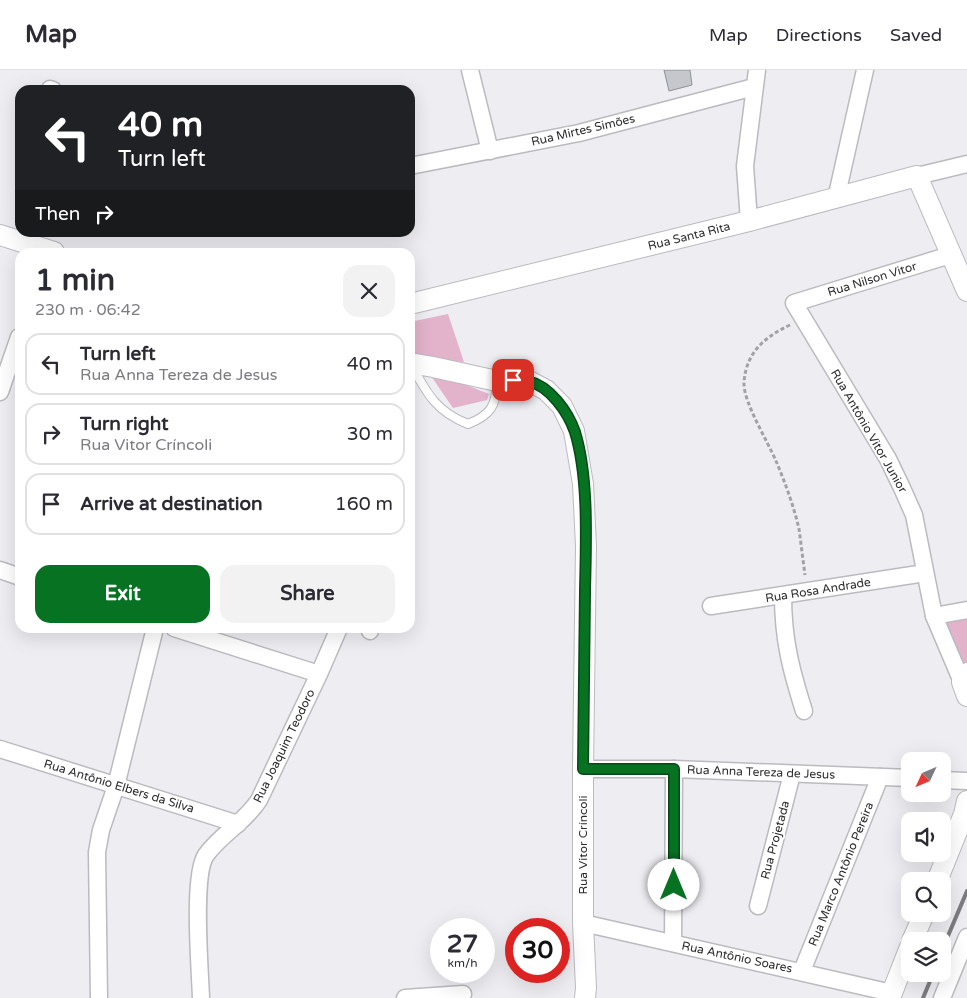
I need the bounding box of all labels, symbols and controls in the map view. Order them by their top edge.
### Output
text: Map [25,20,77,49]
text: Map [709,24,748,46]
text: Directions [776,24,862,46]
text: Saved [890,24,942,46]
text: 40 m [118,104,203,146]
icon: left [35,105,100,170]
street label: Rua Mirtes Simões [530,111,636,149]
text: Turn left [118,146,206,172]
icon: right [90,200,118,228]
text: Then [35,203,80,225]
street label: Rua Santa Rita [646,219,732,253]
street label: Rua Nilson Vitor [826,259,919,299]
text: 1 min [35,262,115,299]
button: close [343,265,395,317]
text: 230 m · 06:42 [35,300,141,320]
text: Turn left [80,343,156,365]
icon: left [37,350,65,378]
text: 40 m [347,353,393,375]
pin [492,359,534,401]
text: Rua Anna Tereza de Jesus [80,365,278,385]
icon: arrive [499,366,527,394]
street label: Rua Antônio Vitor Junior [828,367,910,495]
text: Turn right [80,413,168,435]
icon: right [37,420,65,448]
text: 30 m [347,423,393,445]
text: Rua Vitor Críncoli [80,435,212,455]
icon: arrive [37,490,65,518]
text: Arrive at destination [80,493,263,515]
text: 160 m [335,493,393,515]
button: Exit [35,565,210,623]
button: Share [220,565,395,623]
street label: Rua Rosa Andrade [764,575,872,605]
street label: Rua Joaquim Teodoro [250,687,318,805]
north arrow [901,752,951,802]
map controls [901,752,951,982]
street label: Rua Antônio Elbers da Silva [42,756,196,816]
street label: Rua Anna Tereza de Jesus [687,762,836,782]
street label: Rua Vitor Críncoli [576,795,590,895]
street label: Rua Projetada [758,799,792,881]
street label: Rua Marco Antônio Pereira [806,800,876,948]
button: sound [901,812,951,862]
position arrow [647,858,699,910]
button: search [901,872,951,922]
speed limit sign: 30 [505,918,570,983]
text: 27 [447,929,478,959]
button: layers [901,932,951,982]
street label: Rua Antônio Soares [680,938,794,976]
text: km/h [447,956,478,970]

